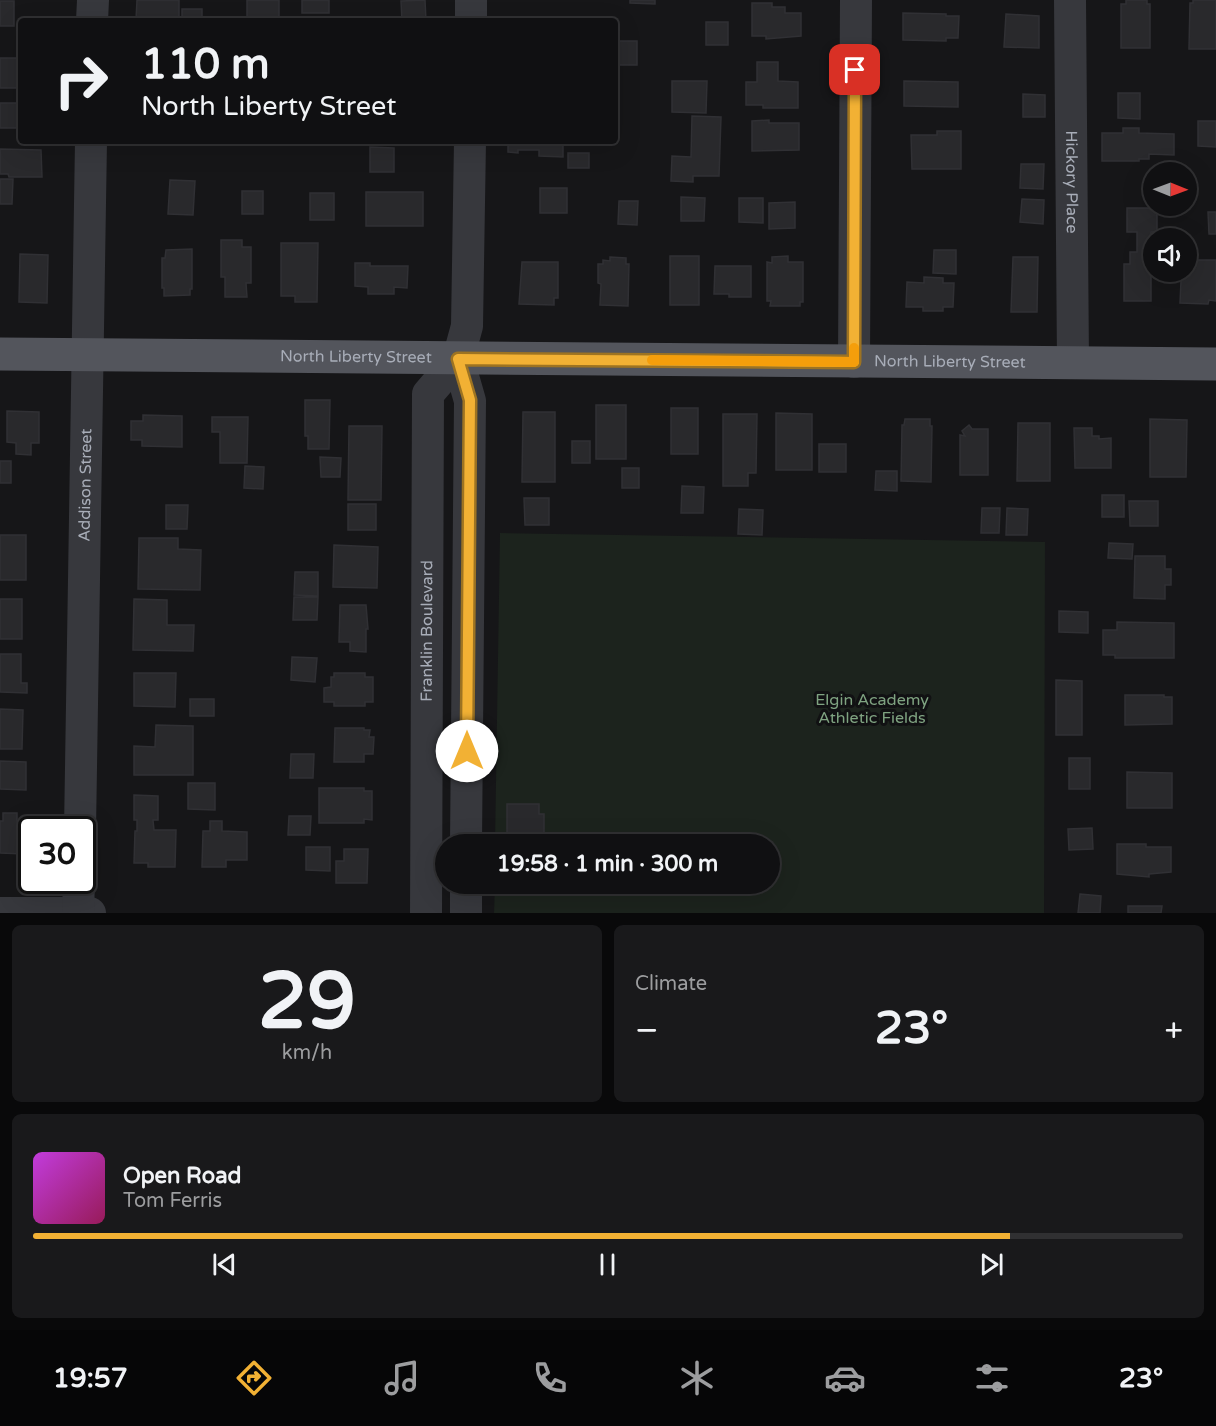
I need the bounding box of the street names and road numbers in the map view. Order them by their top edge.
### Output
street label: Hickory Place [1061,130,1082,233]
street label: North Liberty Street [280,346,432,368]
street label: North Liberty Street [874,351,1026,372]
street label: Addison Street [75,428,96,542]
street label: Franklin Boulevard [417,560,437,702]

